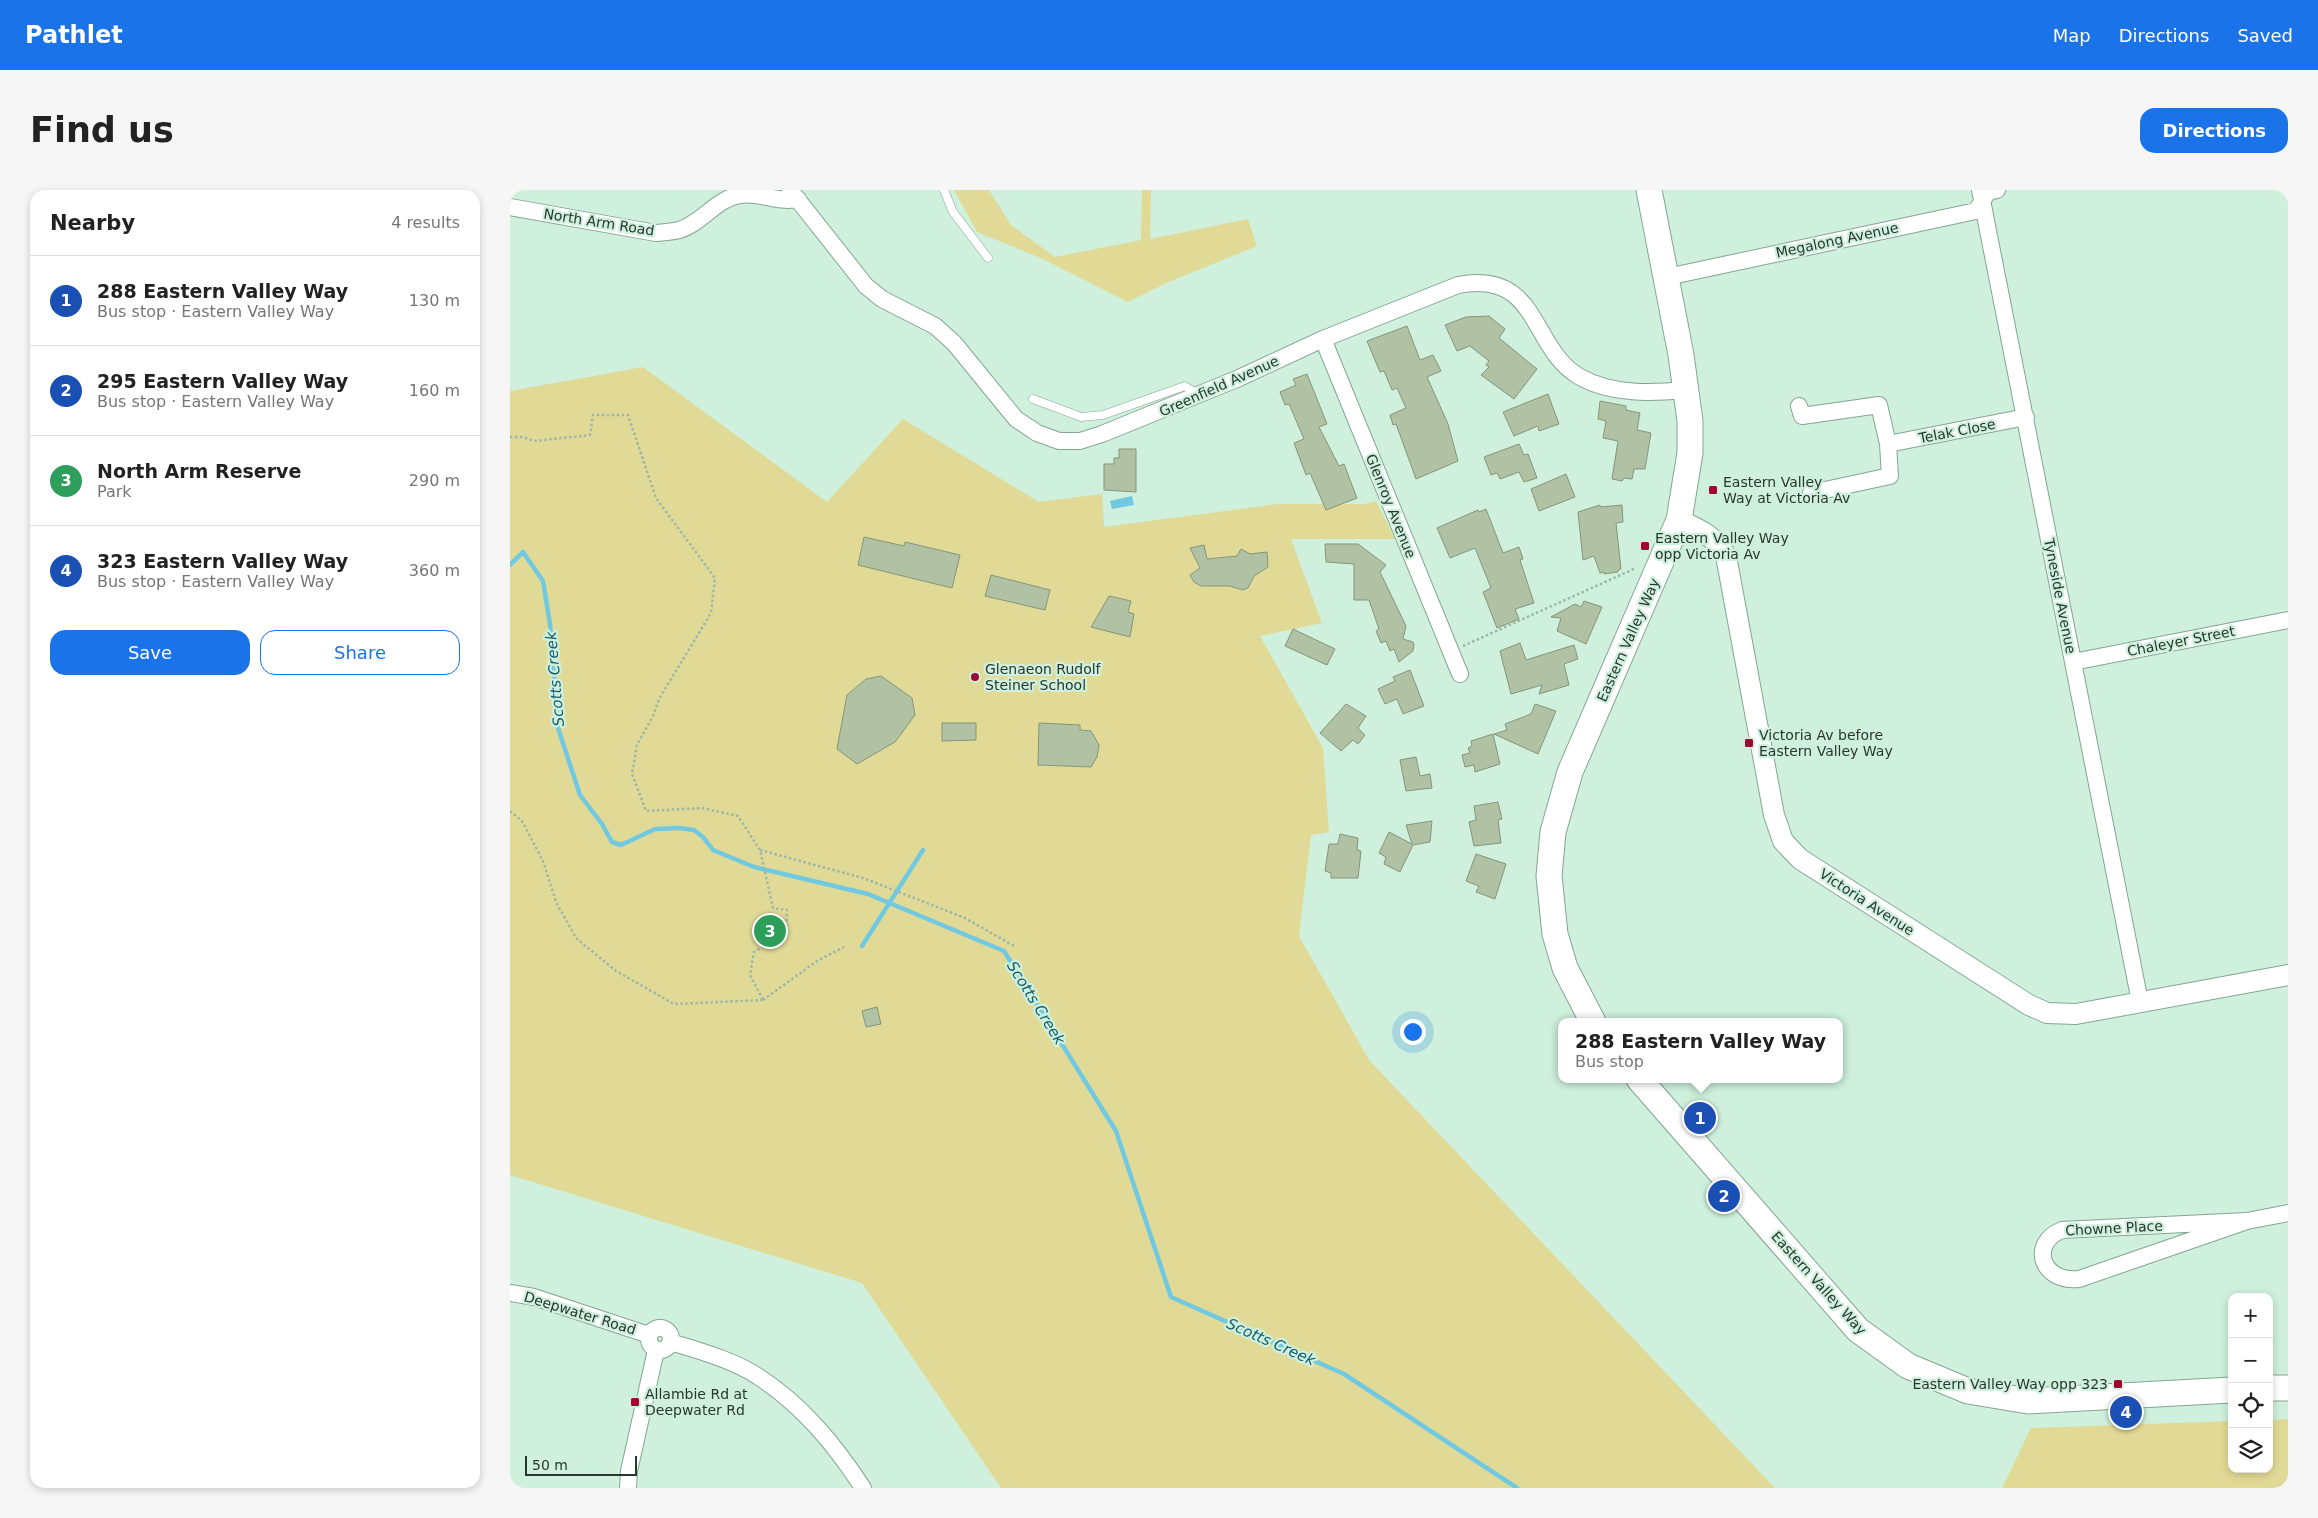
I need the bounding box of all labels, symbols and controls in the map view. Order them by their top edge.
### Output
text: Pathlet [25,21,123,49]
text: Map [2053,25,2091,46]
text: Directions [2119,25,2209,46]
text: Saved [2237,25,2293,46]
button: Directions [2140,108,2288,153]
text: Find us [30,110,174,150]
street label: North Arm Road [542,205,656,239]
text: Nearby [50,211,135,235]
text: 4 results [391,213,460,232]
street label: Megalong Avenue [1774,219,1900,261]
text: 288 Eastern Valley Way [97,280,348,302]
text: 1 [60,291,72,310]
text: 130 m [409,291,460,310]
text: Bus stop · Eastern Valley Way [97,302,334,321]
street label: Greenfield Avenue [1157,352,1281,420]
text: 295 Eastern Valley Way [97,370,348,392]
text: 2 [60,381,72,400]
text: 160 m [409,381,460,400]
text: Bus stop · Eastern Valley Way [97,392,334,411]
street label: Telak Close [1916,416,1997,446]
street label: Glenroy Avenue [1363,452,1419,560]
text: North Arm Reserve [97,460,301,482]
text: 3 [60,471,72,490]
text: 290 m [409,471,460,490]
place label: Eastern Valley Way at Victoria Av [1723,474,1850,506]
text: Park [97,482,132,501]
marker: Eastern Valley Way at Victoria Av [1707,484,1719,496]
place label: Eastern Valley Way opp Victoria Av [1655,530,1789,562]
street label: Tyneside Avenue [2041,536,2079,655]
marker: Eastern Valley Way opp Victoria Av [1639,540,1651,552]
text: 323 Eastern Valley Way [97,550,348,572]
text: 4 [60,561,72,580]
text: 360 m [409,561,460,580]
text: Bus stop · Eastern Valley Way [97,572,334,591]
street label: Eastern Valley Way [1594,576,1662,704]
street label: Chaleyer Street [2126,623,2237,659]
button: Save [50,630,250,675]
button: Share [260,630,460,675]
water label: Scotts Creek [542,630,568,727]
place label: Glenaeon Rudolf Steiner School [985,661,1102,693]
marker: Glenaeon Rudolf Steiner School [969,671,981,683]
place label: Victoria Av before Eastern Valley Way [1759,727,1893,759]
marker: Victoria Av before Eastern Valley Way [1743,737,1755,749]
street label: Victoria Avenue [1817,865,1917,939]
pin: 3 [754,912,786,950]
water label: Scotts Creek [1003,958,1070,1049]
popup [1558,1018,1843,1083]
your location [1400,1019,1426,1045]
text: 288 Eastern Valley Way [1575,1030,1826,1052]
text: Bus stop [1575,1052,1644,1071]
pin: 1 [1684,1099,1716,1137]
pin: 2 [1708,1177,1740,1215]
street label: Chowne Place [2065,1217,2163,1239]
street label: Eastern Valley Way [1768,1228,1870,1338]
street label: Deepwater Road [522,1288,638,1338]
map controls [2228,1293,2273,1473]
button: + [2228,1293,2273,1338]
water label: Scotts Creek [1224,1314,1319,1370]
button: − [2228,1338,2273,1383]
place label: Eastern Valley Way opp 323 [1912,1376,2108,1392]
marker: Eastern Valley Way opp 323 [2112,1378,2124,1390]
button: locate [2228,1383,2273,1428]
place label: Allambie Rd at Deepwater Rd [645,1386,748,1418]
pin: 4 [2110,1393,2142,1431]
marker: Allambie Rd at Deepwater Rd [629,1396,641,1408]
button: layers [2228,1428,2273,1473]
scale bar [525,1453,638,1476]
text: 50 m [532,1457,568,1473]

